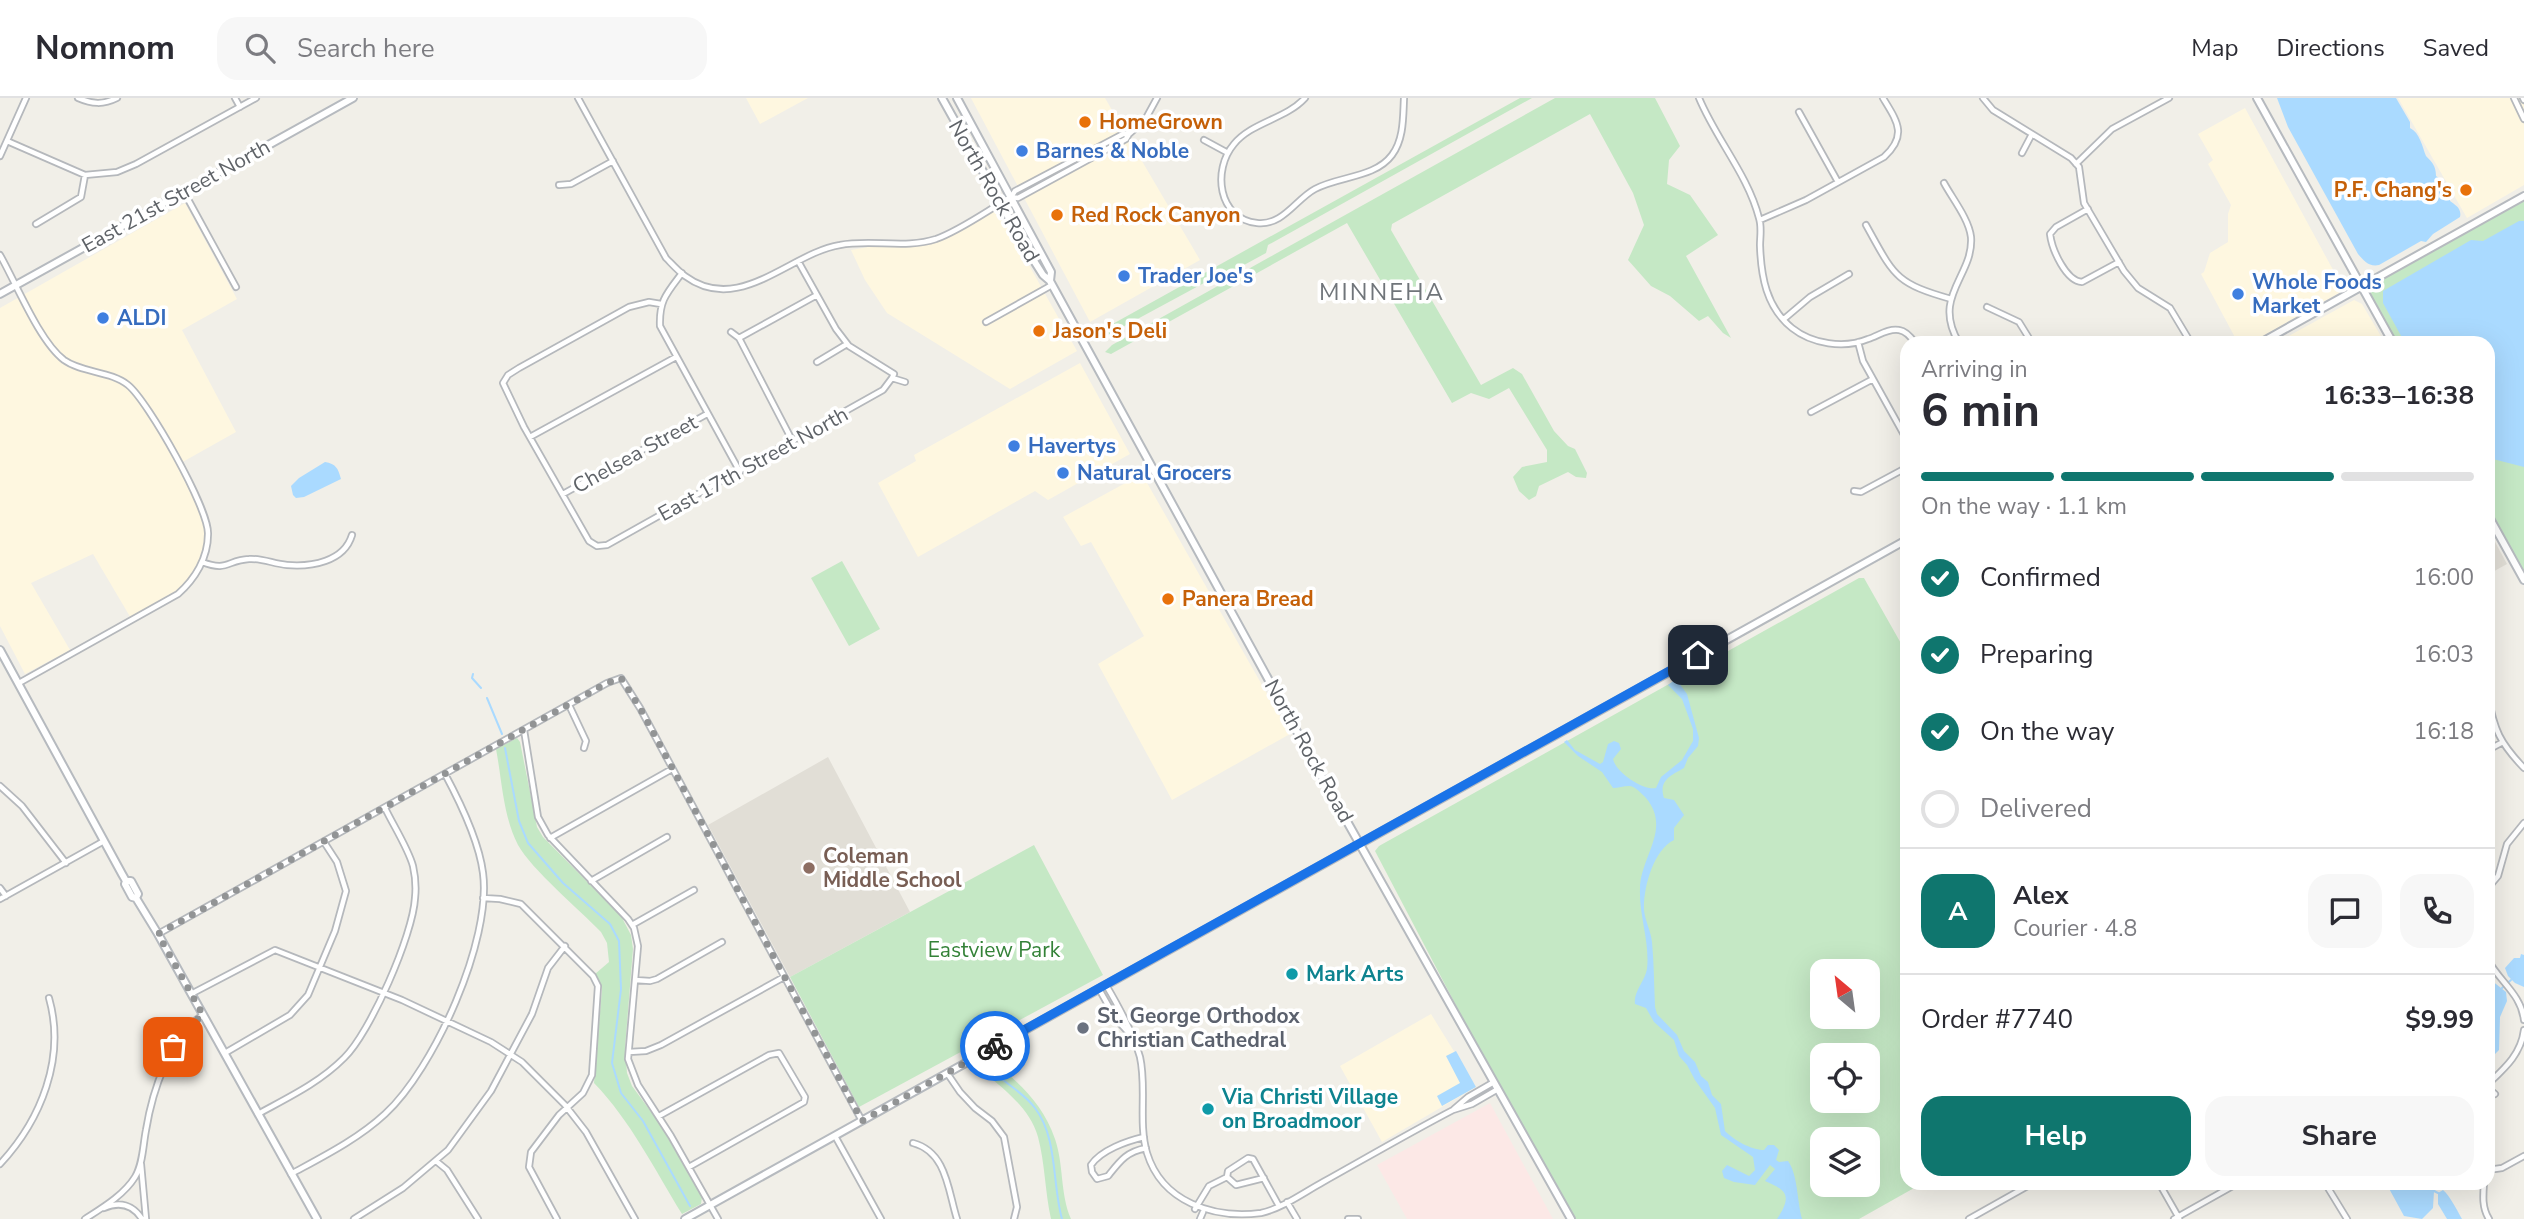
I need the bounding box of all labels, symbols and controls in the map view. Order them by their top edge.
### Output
search box [217,17,707,80]
text: Nomnom [35,26,175,71]
icon: search [241,29,279,67]
text: Search here [297,31,435,66]
text: Map [2191,32,2238,64]
text: Directions [2276,32,2385,64]
text: Saved [2423,32,2489,64]
place label: HomeGrown [1099,108,1223,136]
marker: HomeGrown [1077,114,1093,130]
street label: North Rock Road [942,115,1046,267]
street label: East 21st Street North [77,133,275,259]
place label: Barnes & Noble [1036,137,1189,165]
marker: Barnes & Noble [1014,143,1030,159]
place label: P.F. Chang's [2334,176,2452,204]
marker: P.F. Chang's [2458,182,2474,198]
place label: Red Rock Canyon [1071,201,1241,229]
marker: Red Rock Canyon [1049,207,1065,223]
place label: Trader Joe's [1138,262,1253,290]
marker: Trader Joe's [1116,268,1132,284]
place label: Whole Foods Market [2252,268,2382,320]
district label: MINNEHA [1319,276,1445,308]
marker: Whole Foods Market [2230,286,2246,302]
place label: ALDI [117,304,166,332]
marker: ALDI [95,310,111,326]
place label: Jason's Deli [1052,317,1167,345]
marker: Jason's Deli [1031,323,1047,339]
text: Arriving in [1921,354,2028,385]
text: 16:33–16:38 [2323,378,2474,413]
text: 6 min [1921,379,2040,442]
street label: East 17th Street North [653,400,853,528]
street label: Chelsea Street [568,408,703,500]
place label: Havertys [1028,432,1116,460]
marker: Havertys [1006,438,1022,454]
place label: Natural Grocers [1077,459,1231,487]
marker: Natural Grocers [1055,465,1071,481]
text: On the way · 1.1 km [1921,491,2127,522]
icon: check [1921,559,1959,597]
text: Confirmed [1980,560,2101,595]
text: 16:00 [2414,562,2474,593]
place label: Panera Bread [1182,585,1314,613]
marker: Panera Bread [1160,591,1176,607]
pin [1668,625,1728,685]
icon: home [1679,636,1717,674]
icon: check [1921,636,1959,674]
text: Preparing [1980,637,2093,672]
text: 16:03 [2414,639,2474,670]
street label: North Rock Road [1258,674,1360,828]
icon: check [1921,713,1959,751]
text: On the way [1980,714,2114,749]
text: 16:18 [2414,716,2474,747]
text: Delivered [1980,791,2092,826]
place label: Coleman Middle School [823,842,962,894]
marker: Coleman Middle School [801,860,817,876]
button: chat [2308,874,2382,948]
button: phone [2400,874,2474,948]
text: Alex [2013,878,2069,913]
text: A [1948,894,1968,929]
text: Courier · 4.8 [2013,913,2137,944]
park label: Eastview Park [928,936,1061,964]
north arrow [1810,959,1880,1029]
map controls [1810,959,1880,1197]
place label: Mark Arts [1306,960,1404,988]
marker: Mark Arts [1284,966,1300,982]
place label: St. George Orthodox Christian Cathedral [1097,1002,1300,1054]
text: Order #7740 [1921,1002,2073,1037]
text: $9.99 [2405,1002,2474,1037]
courier [960,1011,1030,1081]
pin [143,1017,203,1077]
marker: St. George Orthodox Christian Cathedral [1075,1020,1091,1036]
icon: bike [976,1027,1014,1065]
icon: bag [154,1028,192,1066]
button: locate [1810,1043,1880,1113]
place label: Via Christi Village on Broadmoor [1221,1083,1398,1135]
button: Help [1921,1096,2191,1176]
button: Share [2205,1096,2474,1176]
marker: Via Christi Village on Broadmoor [1200,1101,1216,1117]
button: layers [1810,1127,1880,1197]

